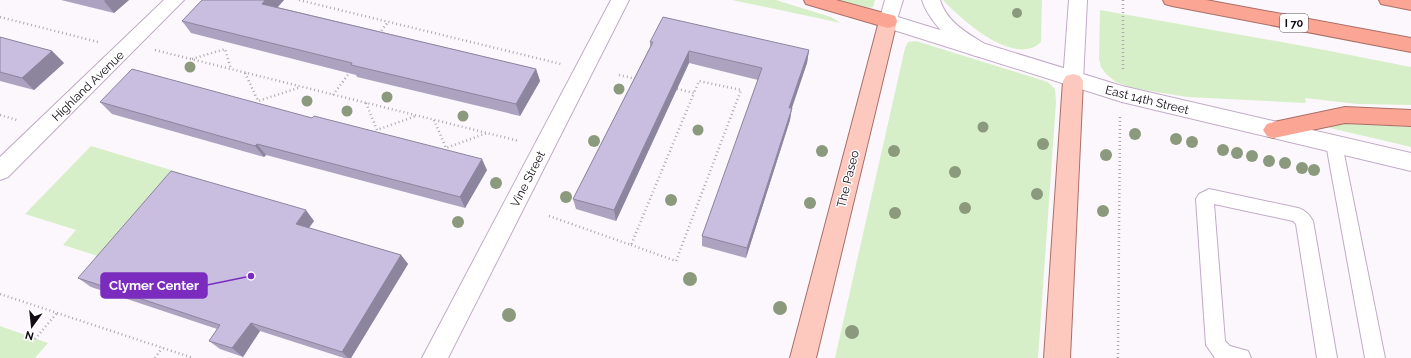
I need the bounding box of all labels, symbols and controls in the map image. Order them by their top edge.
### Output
road number: I 70 [1280,14,1308,32]
street label: Highland Avenue [49,48,127,124]
street label: East 14th Street [1104,83,1190,117]
street label: Vine Street [508,149,548,209]
street label: The Paseo [834,149,862,209]
callout: Clymer Center [101,273,207,298]
text: Clymer Center [109,278,199,293]
north arrow [12,306,52,346]
text: N [24,328,35,343]

